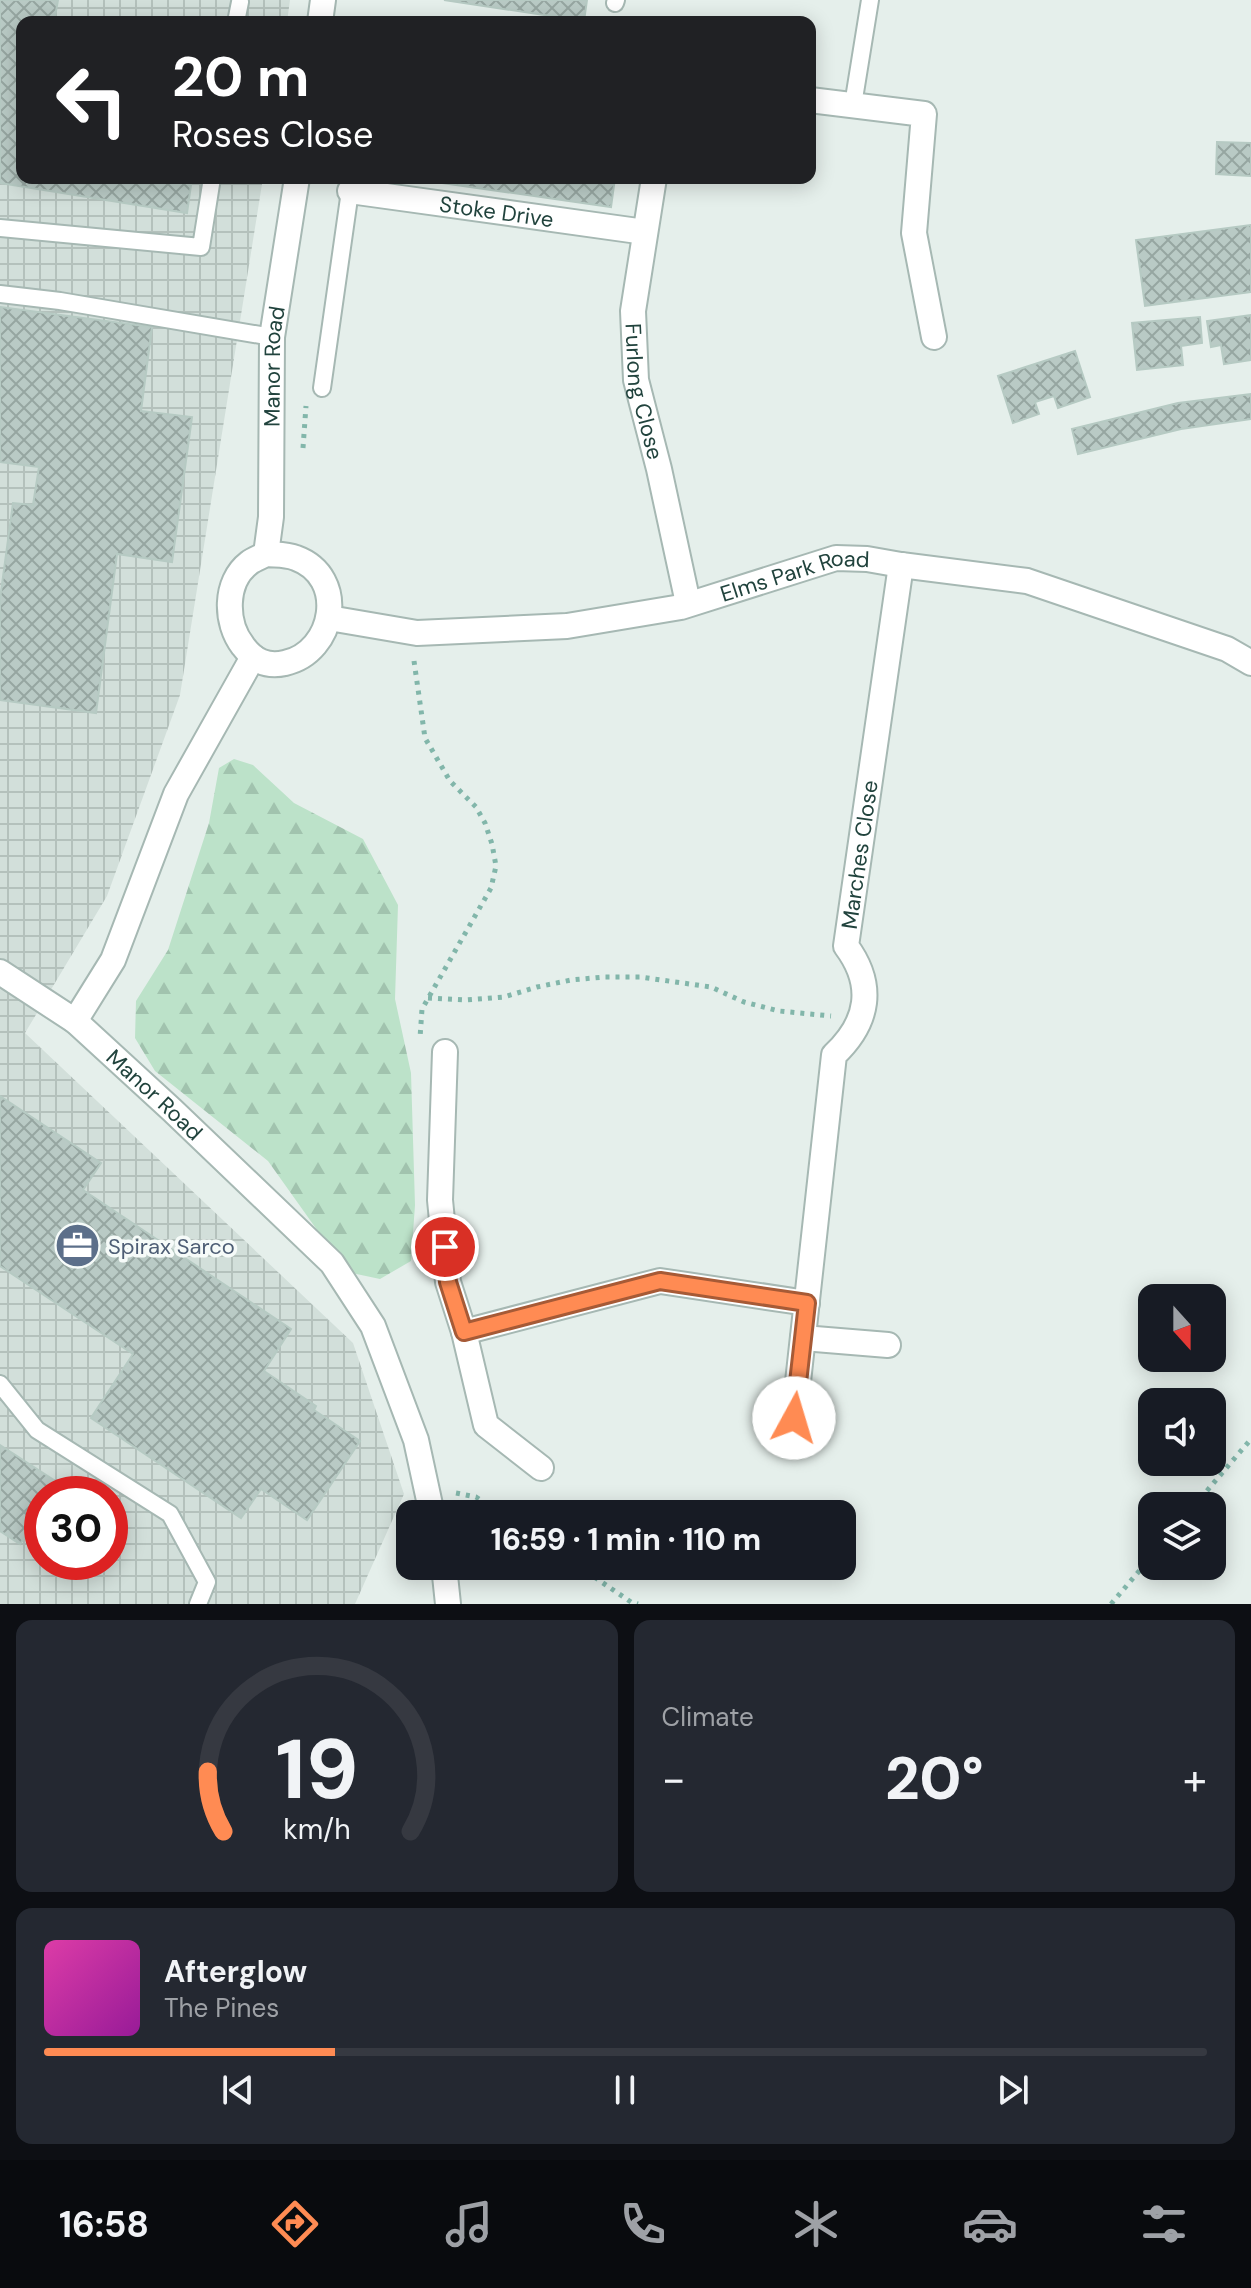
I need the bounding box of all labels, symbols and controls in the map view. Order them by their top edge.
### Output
text: 20 m [172,40,309,113]
icon: left [40,48,144,152]
text: Roses Close [172,111,374,158]
street label: Stoke Drive [438,190,555,234]
street label: Manor Road [258,304,292,427]
street label: Furlong Close [619,322,670,463]
street label: Elms Park Road [717,544,870,609]
street label: Marches Close [835,778,885,931]
street label: Manor Road [100,1043,209,1147]
pin [411,1213,479,1281]
office icon: Spirax Sarco [53,1222,101,1270]
icon: arrive [423,1225,467,1269]
place label: Spirax Sarco [108,1232,235,1261]
north arrow [1138,1284,1226,1372]
map controls [1138,1284,1226,1580]
position arrow [752,1376,836,1460]
button: sound [1138,1388,1226,1476]
speed limit sign: 30 [24,1476,128,1580]
button: layers [1138,1492,1226,1580]
text: 16:59 · 1 min · 110 m [491,1520,761,1559]
text: Climate [662,1700,754,1734]
text: 19 [275,1715,358,1824]
text: 20° [885,1739,984,1818]
text: − [662,1750,686,1808]
text: + [1183,1750,1207,1808]
text: km/h [283,1811,351,1848]
text: Afterglow [164,1952,307,1991]
text: The Pines [164,1991,279,2025]
icon: previous [216,2068,260,2112]
icon: pause [603,2068,647,2112]
icon: next [991,2068,1035,2112]
icon: directions [267,2196,323,2252]
icon: music [441,2196,497,2252]
icon: phone [615,2196,671,2252]
icon: climate [788,2196,844,2252]
icon: car [962,2196,1018,2252]
icon: filters [1136,2196,1192,2252]
text: 16:58 [59,2201,149,2248]

